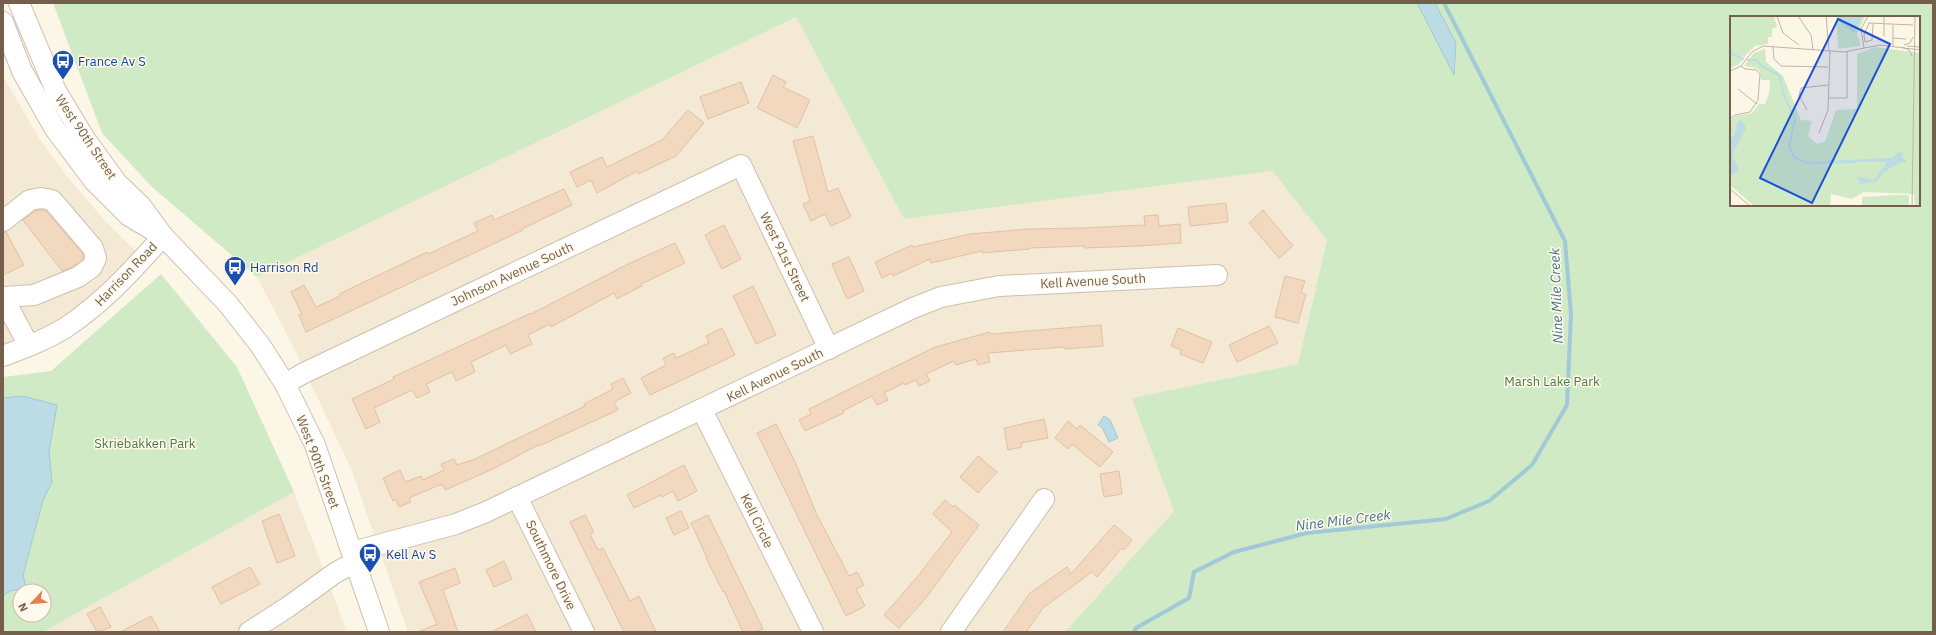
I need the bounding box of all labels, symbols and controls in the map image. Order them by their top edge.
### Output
inset map [1730,16,1920,206]
bus stop icon: France Av S [50,48,76,81]
place label: France Av S [78,53,146,70]
street label: West 90th Street [51,91,121,183]
street label: West 91st Street [756,209,814,305]
street label: Harrison Road [91,238,161,310]
street label: Johnson Avenue South [448,238,576,310]
water label: Nine Mile Creek [1545,247,1567,344]
bus stop icon: Harrison Rd [222,254,248,287]
place label: Harrison Rd [250,259,319,276]
street label: Kell Avenue South [1040,270,1146,292]
street label: Kell Avenue South [724,344,826,406]
park label: Marsh Lake Park [1504,373,1600,390]
street label: West 90th Street [292,413,344,511]
park label: Skriebakken Park [94,435,196,452]
street label: Kell Circle [737,491,777,551]
water label: Nine Mile Creek [1295,505,1392,535]
street label: Southmore Drive [522,517,580,613]
bus stop icon: Kell Av S [357,541,383,574]
place label: Kell Av S [386,546,436,563]
north arrow [12,583,52,623]
text: N [15,601,31,614]

